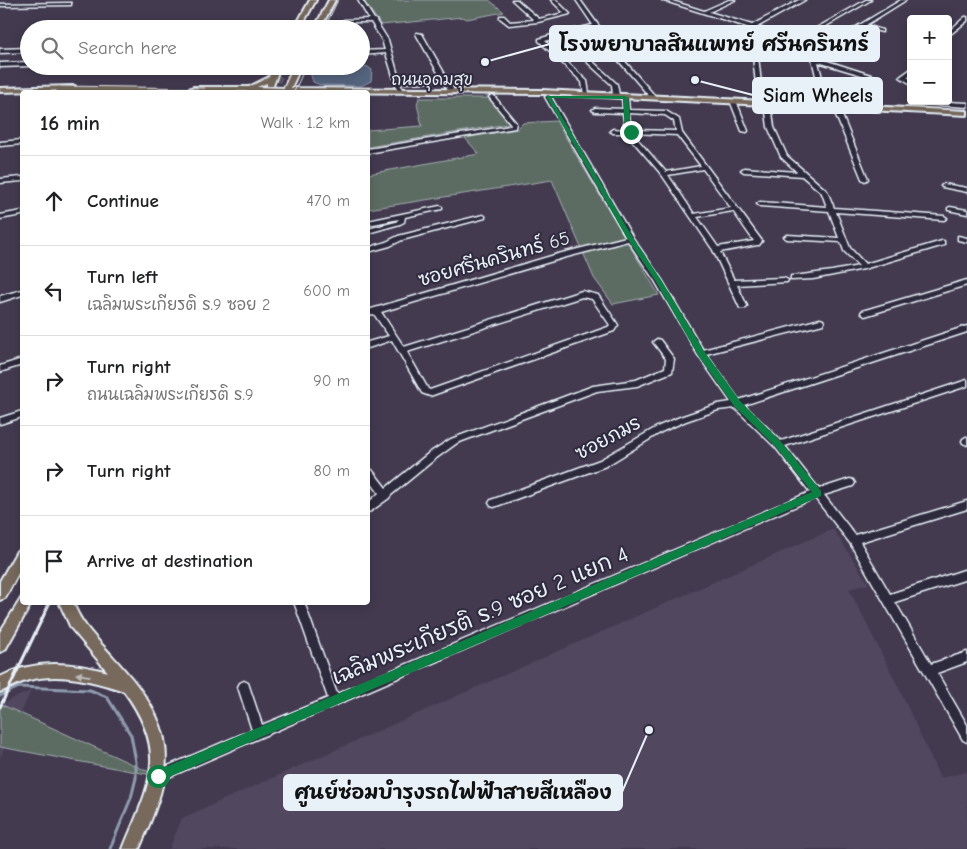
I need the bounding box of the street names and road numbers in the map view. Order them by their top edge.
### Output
street label: ถนนอุดมสุข [391,71,473,92]
street label: ซอยศรีนครินทร์ 65 [415,225,572,291]
street label: ซอยภมร [572,412,644,464]
street label: เฉลิมพระเกียรติ ร.9 ซอย 2 แยก 4 [327,541,632,691]

